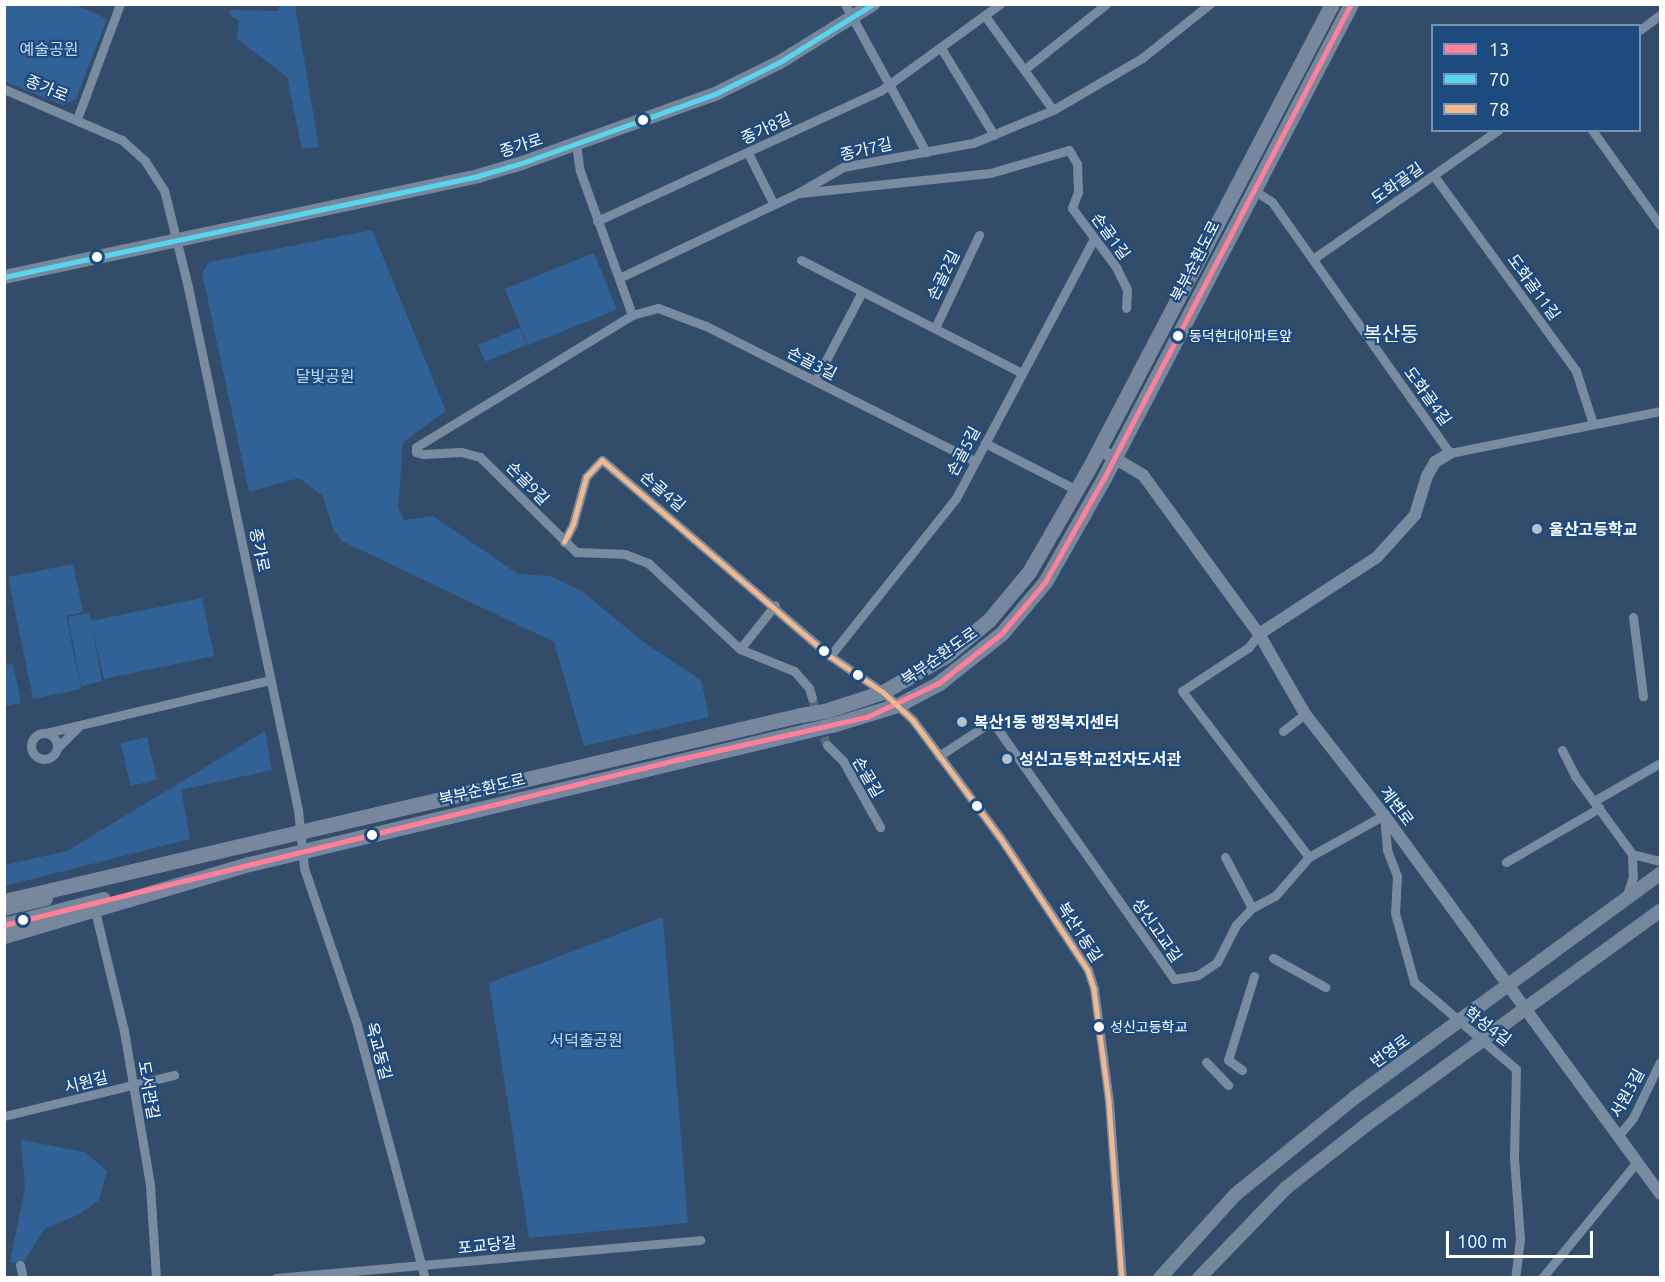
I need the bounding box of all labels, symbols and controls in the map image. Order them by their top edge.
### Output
legend [1431,24,1641,132]
park label: 예술공원 [20,39,78,59]
text: 13 [1489,39,1509,59]
text: 70 [1489,69,1509,89]
street label: 종가로 [23,71,71,105]
text: 78 [1489,99,1509,119]
street label: 종가8길 [738,108,794,148]
unlabelled marker [637,114,649,126]
street label: 종가로 [497,129,545,161]
street label: 종가7길 [838,134,894,164]
street label: 도화골길 [1367,158,1427,208]
street label: 손골1길 [1088,209,1134,263]
street label: 북부순환도로 [1166,217,1224,305]
street label: 손골2길 [923,247,963,303]
street label: 도화골11길 [1504,250,1564,324]
unlabelled marker [91,251,103,263]
district label: 복산동 [1363,321,1419,345]
place label: 동덕현대아파트앞 [1189,328,1292,344]
marker: 동덕현대아파트앞 [1172,330,1184,342]
street label: 손골3길 [784,342,840,384]
street label: 도화골4길 [1400,363,1456,429]
park label: 달빛공원 [296,366,354,386]
street label: 손골5길 [942,423,984,479]
street label: 손골9길 [503,457,553,509]
street label: 손골4길 [636,467,690,515]
place label: 울산고등학교 [1549,519,1637,539]
marker: 울산고등학교 [1530,522,1544,536]
street label: 종가로 [246,526,274,574]
street label: 북부순환도로 [897,623,981,689]
unlabelled marker [818,645,830,657]
unlabelled marker [852,669,864,681]
place label: 복산1동 행정복지센터 [974,712,1119,732]
marker: 복산1동 행정복지센터 [955,715,969,729]
place label: 성신고등학교전자도서관 [1019,749,1181,769]
marker: 성신고등학교전자도서관 [1000,752,1014,766]
street label: 손골길 [849,753,887,801]
street label: 북부순환도로 [437,769,527,809]
street label: 계변로 [1376,783,1418,829]
unlabelled marker [971,800,983,812]
unlabelled marker [366,829,378,841]
street label: 성신고교길 [1128,894,1186,966]
street label: 복산1동길 [1053,898,1107,966]
unlabelled marker [17,914,29,926]
street label: 학성4길 [1461,1002,1515,1050]
place label: 성신고등학교 [1110,1019,1187,1035]
street label: 옥교동길 [362,1020,396,1082]
marker: 성신고등학교 [1093,1021,1105,1033]
park label: 서덕출공원 [549,1030,623,1050]
street label: 번영로 [1366,1030,1414,1072]
street label: 도서관길 [134,1059,164,1121]
street label: 서원3길 [1606,1065,1648,1121]
street label: 시원길 [62,1067,110,1097]
scale bar [1449,1219,1596,1257]
text: 100 m [1457,1231,1507,1251]
street label: 포교당길 [457,1232,517,1258]

